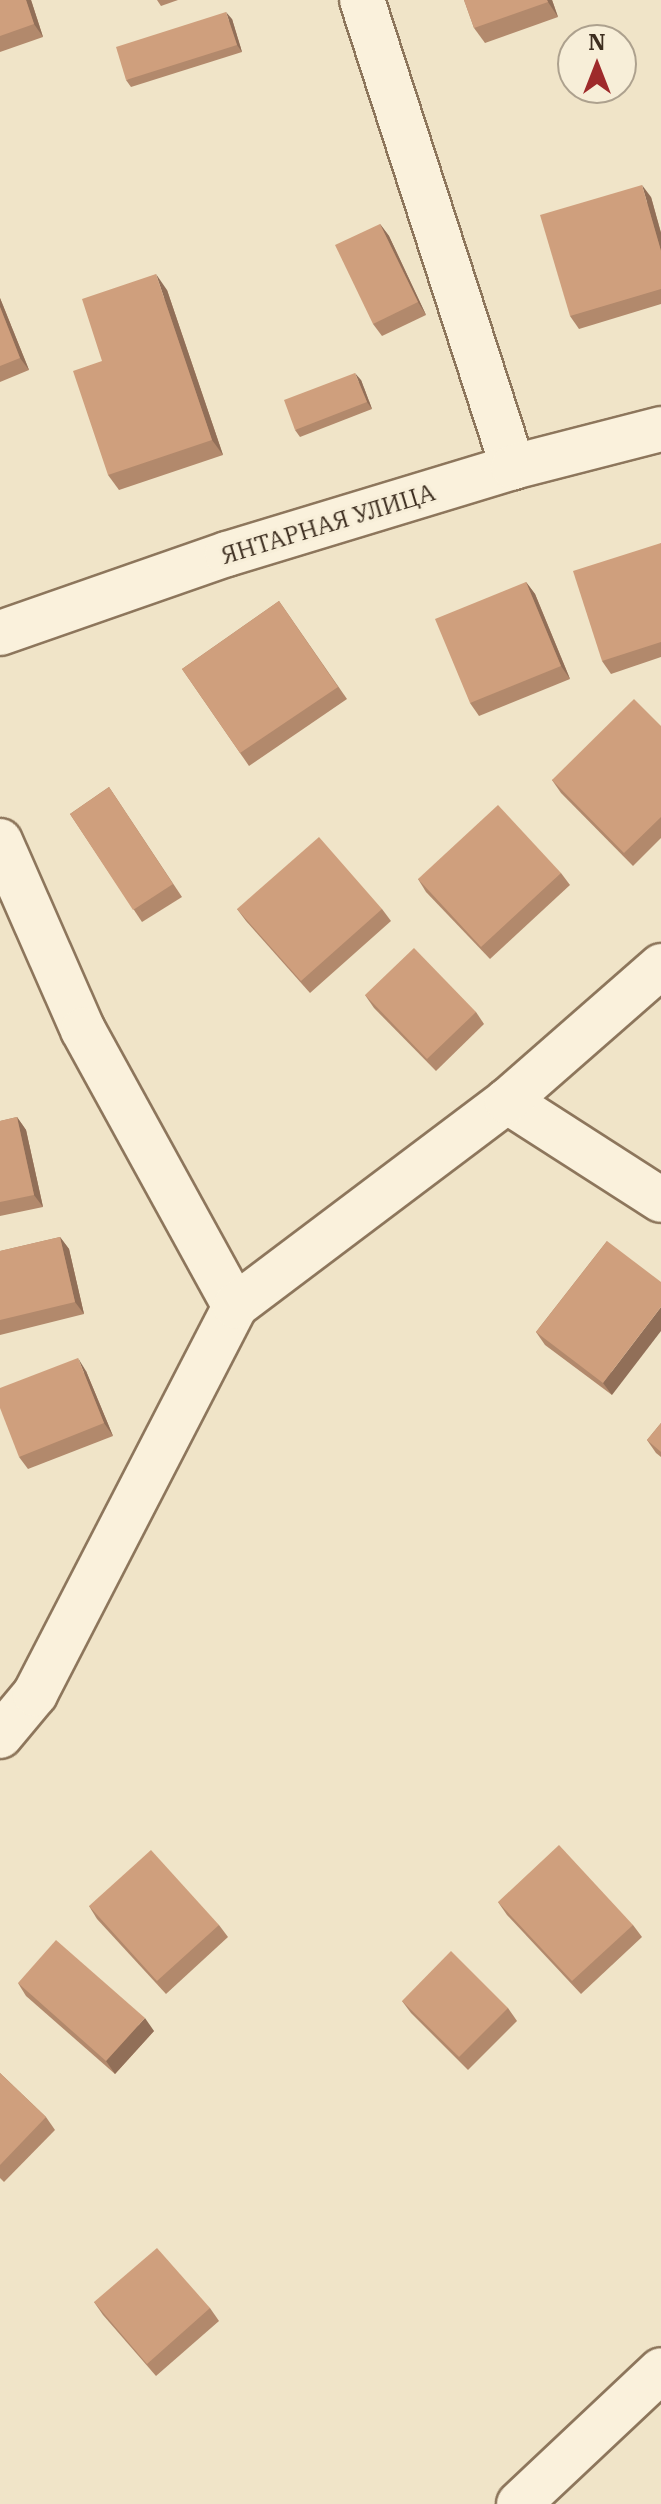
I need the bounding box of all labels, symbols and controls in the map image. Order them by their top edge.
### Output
north arrow [557,24,637,104]
text: N [588,27,606,56]
street label: ЯНТАРНАЯ УЛИЦА [218,478,438,570]

